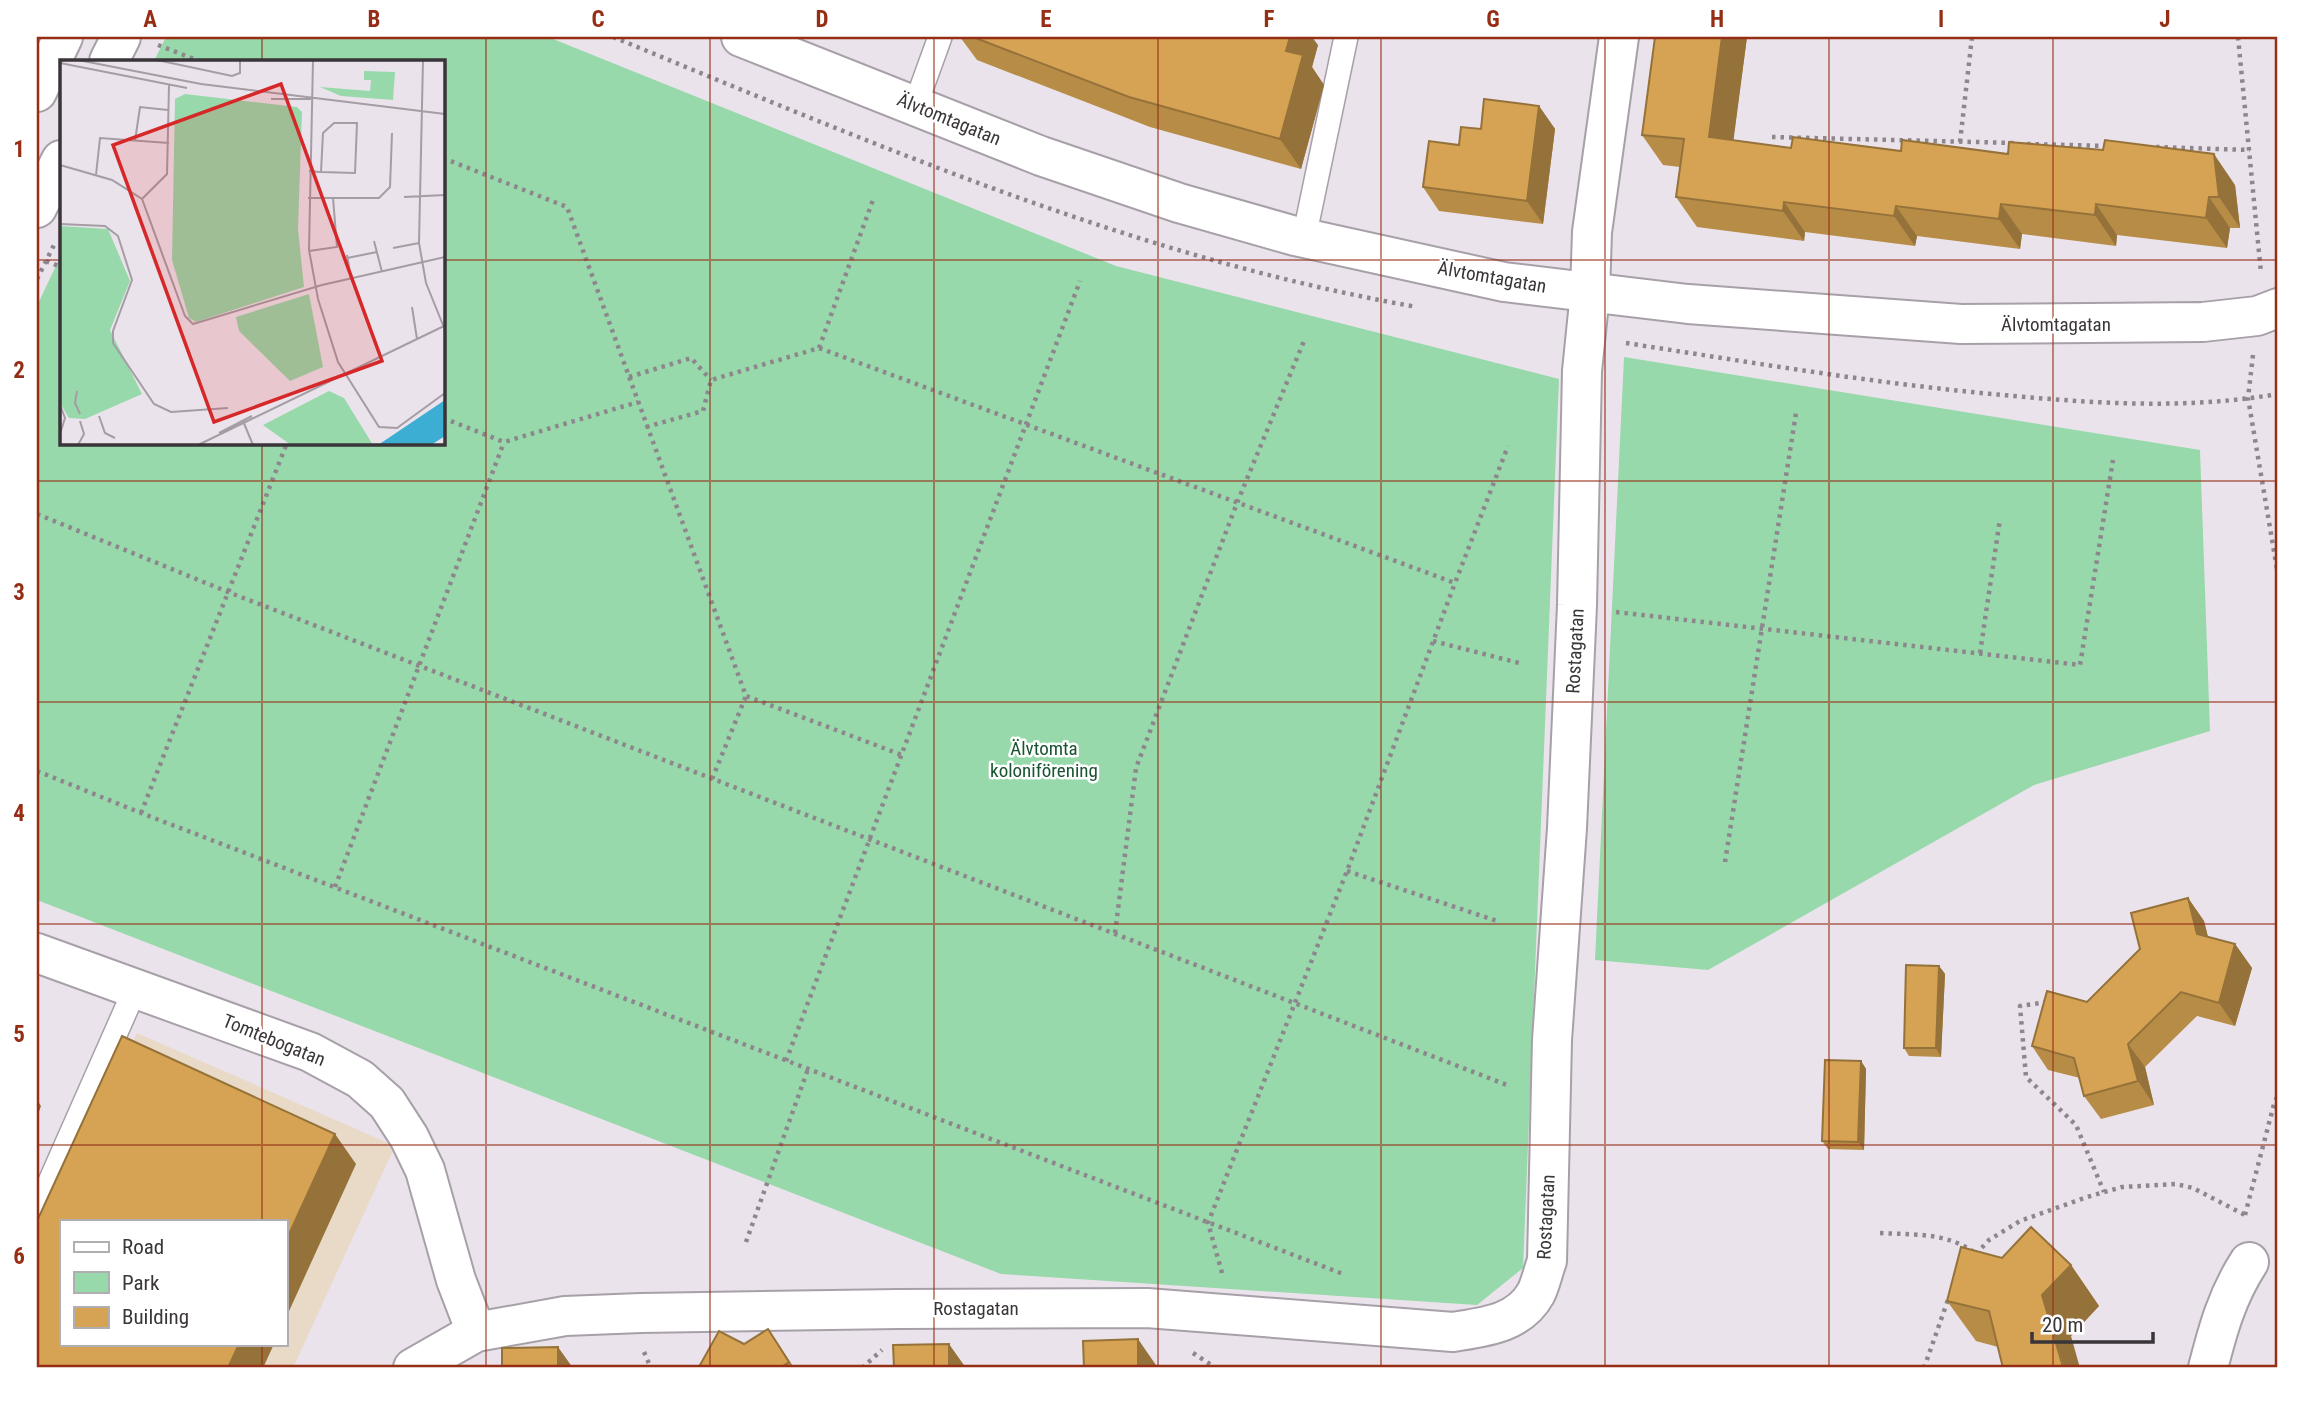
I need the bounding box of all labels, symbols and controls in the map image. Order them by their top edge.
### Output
text: A [143,6,157,33]
text: B [368,6,380,33]
text: C [591,6,605,33]
text: D [816,6,829,33]
text: E [1040,6,1052,33]
text: F [1264,6,1275,33]
text: G [1486,6,1500,33]
text: H [1710,6,1724,33]
text: I [1938,6,1944,33]
text: J [2159,6,2171,33]
inset map [60,60,444,444]
street label: Älvtomtagatan [894,88,1004,150]
text: 1 [13,136,25,163]
street label: Älvtomtagatan [1436,256,1548,298]
street label: Älvtomtagatan [2001,313,2111,336]
text: 2 [13,357,25,384]
text: 3 [13,579,25,606]
street label: Rostagatan [1561,608,1589,694]
park label: Älvtomta koloniförening [990,737,1098,782]
text: 4 [13,800,25,827]
street label: Tomtebogatan [219,1009,329,1071]
text: 5 [13,1021,25,1048]
street label: Rostagatan [1532,1174,1560,1260]
legend [60,1220,287,1346]
text: Road [122,1235,164,1259]
text: 6 [13,1243,25,1270]
text: Park [122,1271,160,1295]
street label: Rostagatan [933,1297,1019,1320]
scale bar [2032,1300,2152,1344]
text: Building [122,1305,189,1329]
text: 20 m [2042,1313,2083,1337]

